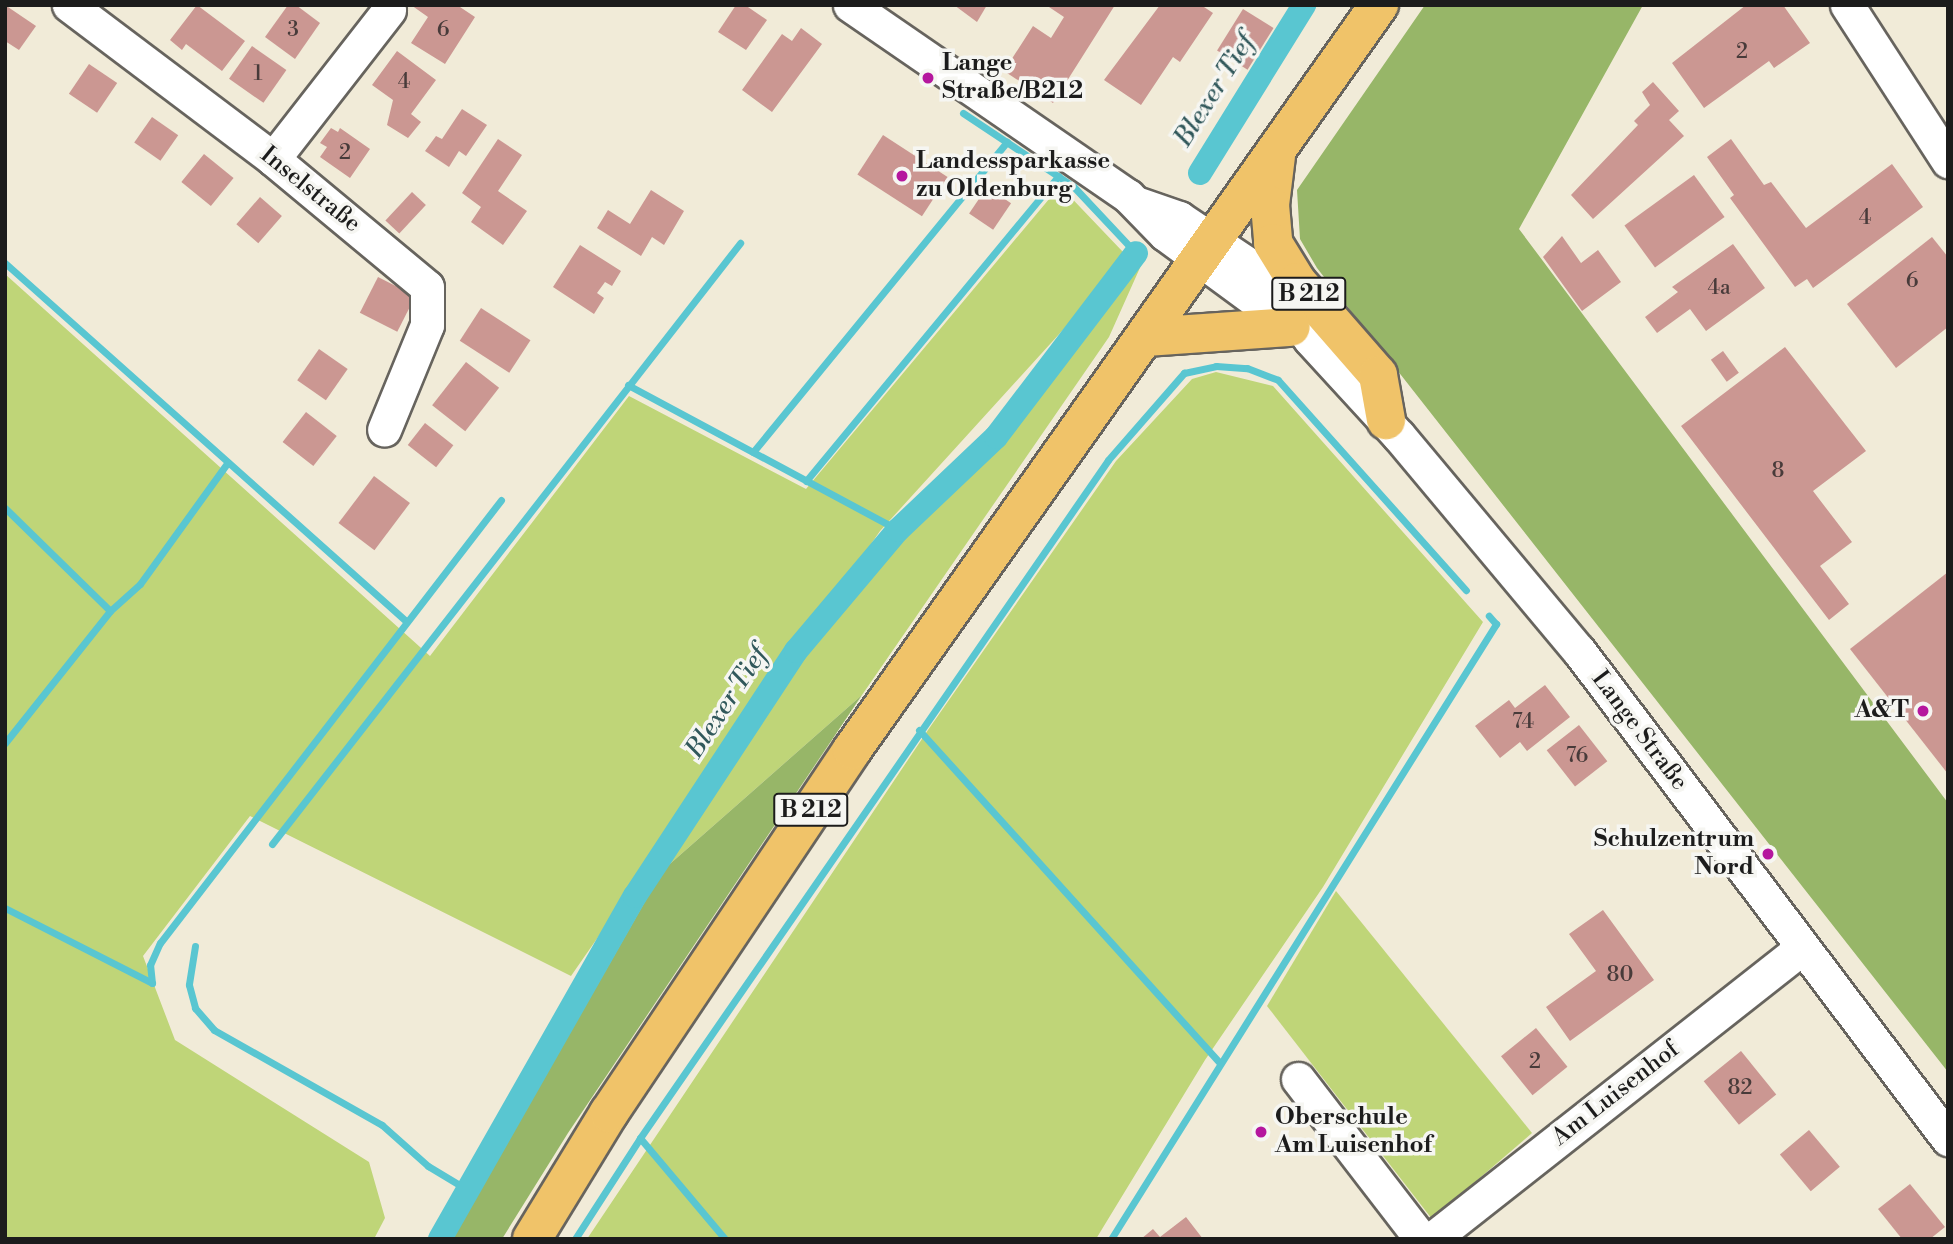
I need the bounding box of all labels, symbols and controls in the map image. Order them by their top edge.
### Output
house number: 3 [287,17,299,43]
house number: 6 [437,17,449,43]
water label: Blexer Tief [1168,29,1262,153]
house number: 2 [1736,39,1748,65]
place label: Lange Straße/B212 [942,50,1083,106]
house number: 1 [253,61,263,87]
house number: 4 [398,69,410,95]
marker: Lange Straße/B212 [920,70,936,86]
house number: 2 [339,140,351,166]
street label: Inselstraße [254,141,366,239]
place label: Landessparkasse zu Oldenburg [916,148,1110,204]
marker: Landessparkasse zu Oldenburg [894,168,910,184]
house number: 4 [1859,205,1871,231]
house number: 6 [1906,268,1918,294]
road number: B 212 [1270,274,1348,314]
house number: 4a [1707,275,1731,301]
house number: 8 [1772,458,1784,484]
water label: Blexer Tief [680,642,774,764]
street label: Lange Straße [1585,666,1693,796]
place label: A&T [1854,697,1909,725]
marker: A&T [1915,703,1931,719]
house number: 74 [1512,709,1534,735]
house number: 76 [1566,743,1588,769]
road number: B 212 [772,790,850,830]
place label: Schulzentrum Nord [1594,826,1754,882]
marker: Schulzentrum Nord [1760,846,1776,862]
house number: 80 [1607,962,1633,988]
street label: Am Luisenhof [1547,1036,1685,1152]
house number: 2 [1529,1049,1541,1075]
house number: 82 [1728,1075,1752,1101]
place label: Oberschule Am Luisenhof [1275,1104,1432,1160]
marker: Oberschule Am Luisenhof [1253,1124,1269,1140]

